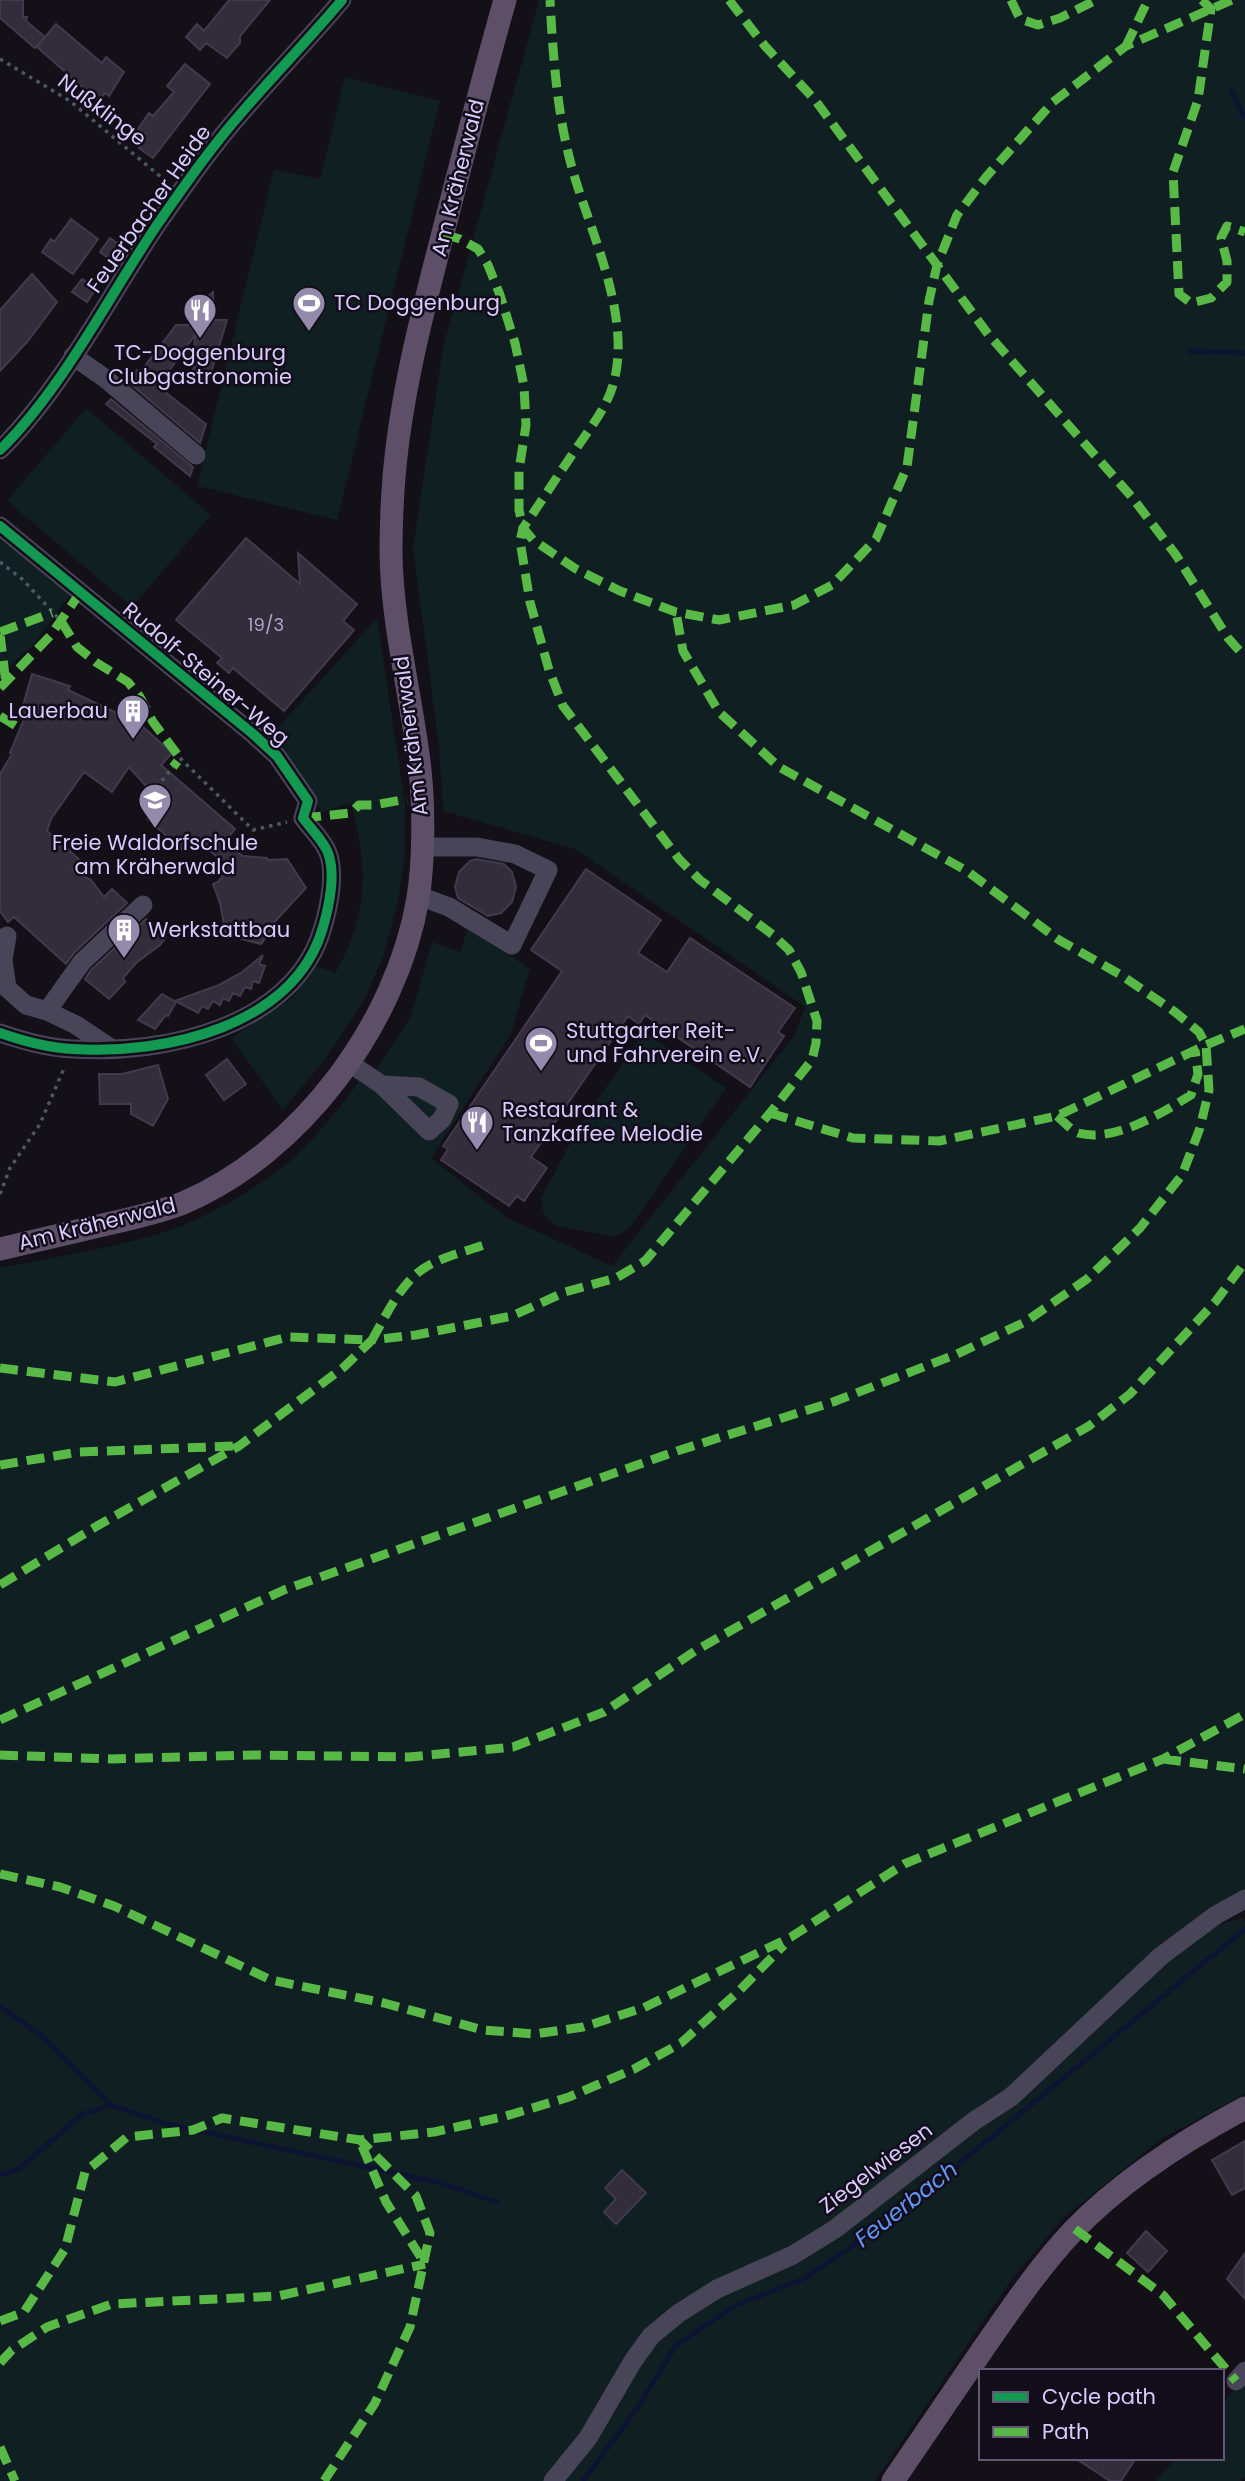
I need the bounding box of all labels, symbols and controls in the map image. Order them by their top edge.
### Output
street label: Nußklinge [52,67,153,153]
street label: Am Kräherwald [424,96,491,260]
street label: Feuerbacher Heide [80,119,218,298]
sports icon: TC Doggenburg [290,284,328,333]
place label: TC Doggenburg [334,288,500,317]
restaurant icon: TC-Doggenburg Clubgastronomie [181,291,219,340]
place label: TC-Doggenburg Clubgastronomie [108,338,292,391]
street label: Rudolf-Steiner-Weg [117,595,296,752]
house number: 19/3 [248,612,284,637]
street label: Am Kräherwald [386,654,435,818]
building icon: Lauerbau [114,692,152,741]
place label: Lauerbau [9,696,108,725]
school or university icon: Freie Waldorfschule am Kräherwald [136,781,174,830]
place label: Freie Waldorfschule am Kräherwald [52,828,258,881]
building icon: Werkstattbau [105,911,143,960]
place label: Werkstattbau [148,915,290,944]
place label: Stuttgarter Reit- und Fahrverein e.V. [566,1016,765,1069]
sports icon: Stuttgarter Reit- und Fahrverein e.V. [522,1024,560,1073]
place label: Restaurant & Tanzkaffee Melodie [502,1095,703,1148]
restaurant icon: Restaurant & Tanzkaffee Melodie [458,1103,496,1152]
street label: Am Kräherwald [15,1190,179,1257]
street label: Ziegelwiesen [813,2115,938,2220]
water label: Feuerbach [848,2153,964,2255]
legend [979,2369,1224,2460]
text: Cycle path [1042,2382,1156,2411]
text: Path [1042,2417,1089,2446]

